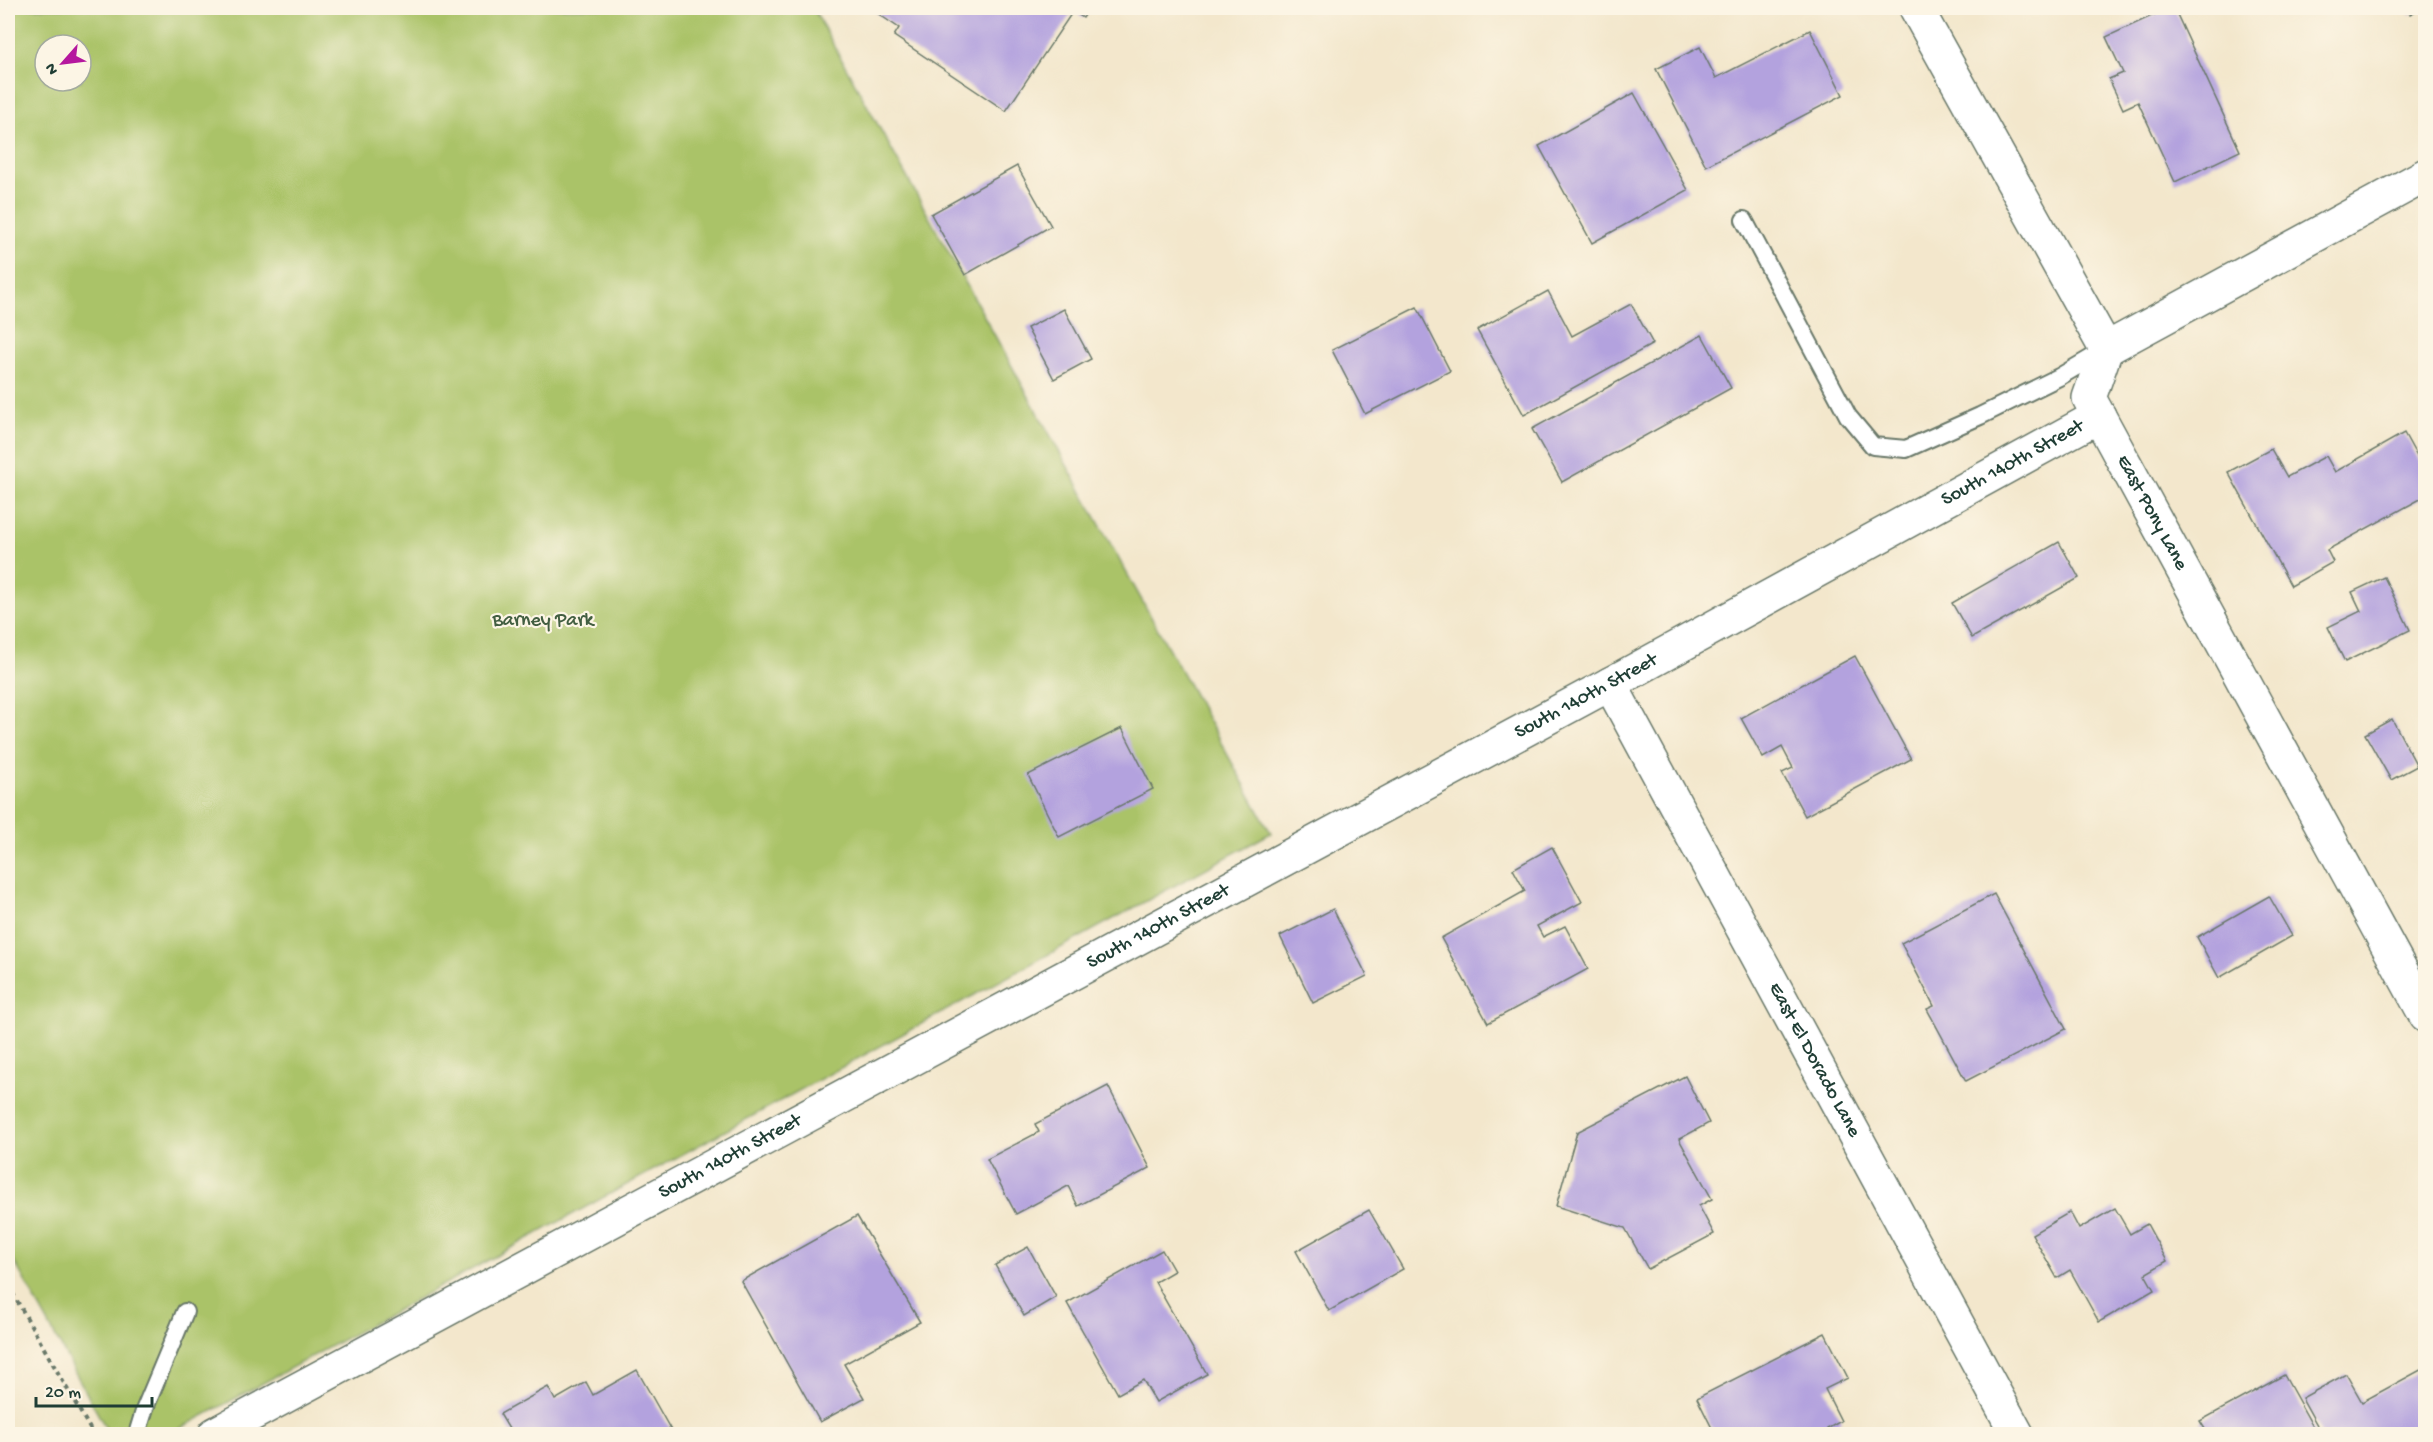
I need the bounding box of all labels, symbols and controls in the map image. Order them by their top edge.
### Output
north arrow [33,33,93,93]
text: N [42,59,64,77]
street label: South 140th Street [1938,414,2089,512]
street label: East Pony Lane [2111,451,2193,575]
park label: Barney Park [492,610,596,633]
street label: South 140th Street [1511,648,1663,744]
street label: South 140th Street [1083,878,1235,975]
street label: East El Dorado Lane [1763,979,1866,1142]
street label: South 140th Street [655,1108,807,1205]
scale bar [36,1370,152,1408]
text: 20 m [45,1383,81,1404]

